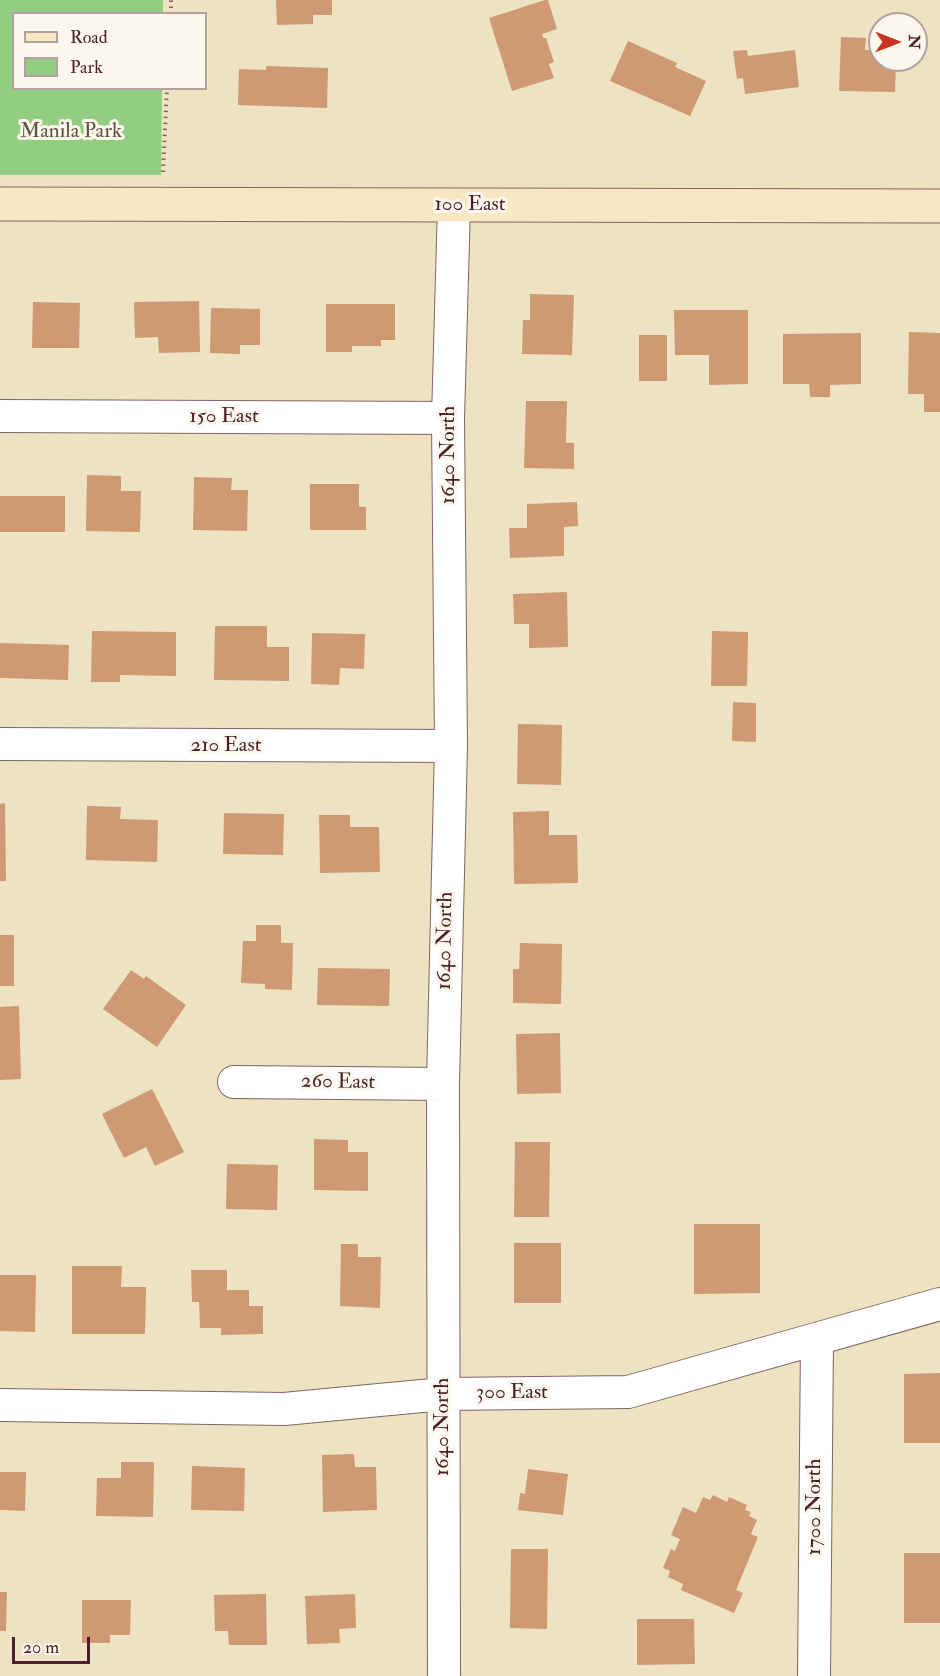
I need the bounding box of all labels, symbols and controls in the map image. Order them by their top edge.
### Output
legend [12,12,207,90]
north arrow [868,12,928,72]
text: Road [70,26,108,49]
text: N [904,35,924,49]
text: Park [70,56,103,79]
park label: Manila Park [20,119,122,145]
street label: 100 East [434,192,506,218]
street label: 150 East [189,404,259,430]
street label: 1640 North [436,406,462,504]
street label: 210 East [191,733,261,759]
street label: 1640 North [433,892,459,990]
street label: 260 East [301,1070,375,1096]
street label: 1640 North [430,1378,456,1476]
street label: 300 East [476,1380,548,1406]
street label: 1700 North [802,1458,828,1556]
scale bar [15,1625,93,1663]
text: 20 m [23,1636,59,1659]

